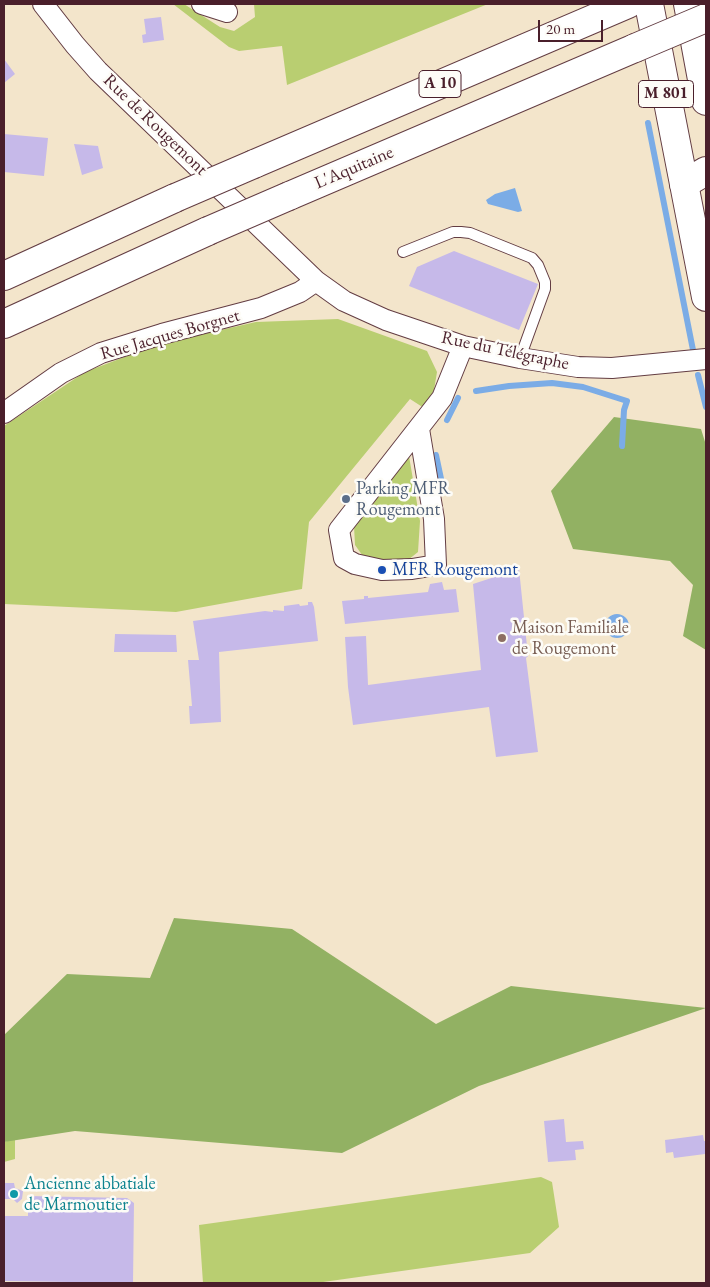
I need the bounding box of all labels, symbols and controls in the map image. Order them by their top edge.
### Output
scale bar [540,10,605,42]
text: 20 m [546,19,575,38]
street label: Rue de Rougemont [98,70,212,180]
road number: A 10 [419,70,461,98]
road number: M 801 [638,80,694,108]
street label: L'Aquitaine [311,142,397,194]
street label: Rue Jacques Borgnet [98,305,242,365]
street label: Rue du Télégraphe [439,327,571,375]
place label: Parking MFR Rougemont [356,478,450,520]
marker: Parking MFR Rougemont [340,493,352,505]
place label: MFR Rougemont [392,559,518,581]
marker: MFR Rougemont [376,564,388,576]
place label: Maison Familiale de Rougemont [512,617,629,660]
marker: Maison Familiale de Rougemont [496,632,508,644]
place label: Ancienne abbatiale de Marmoutier [24,1173,155,1216]
marker: Ancienne abbatiale de Marmoutier [8,1188,20,1200]

